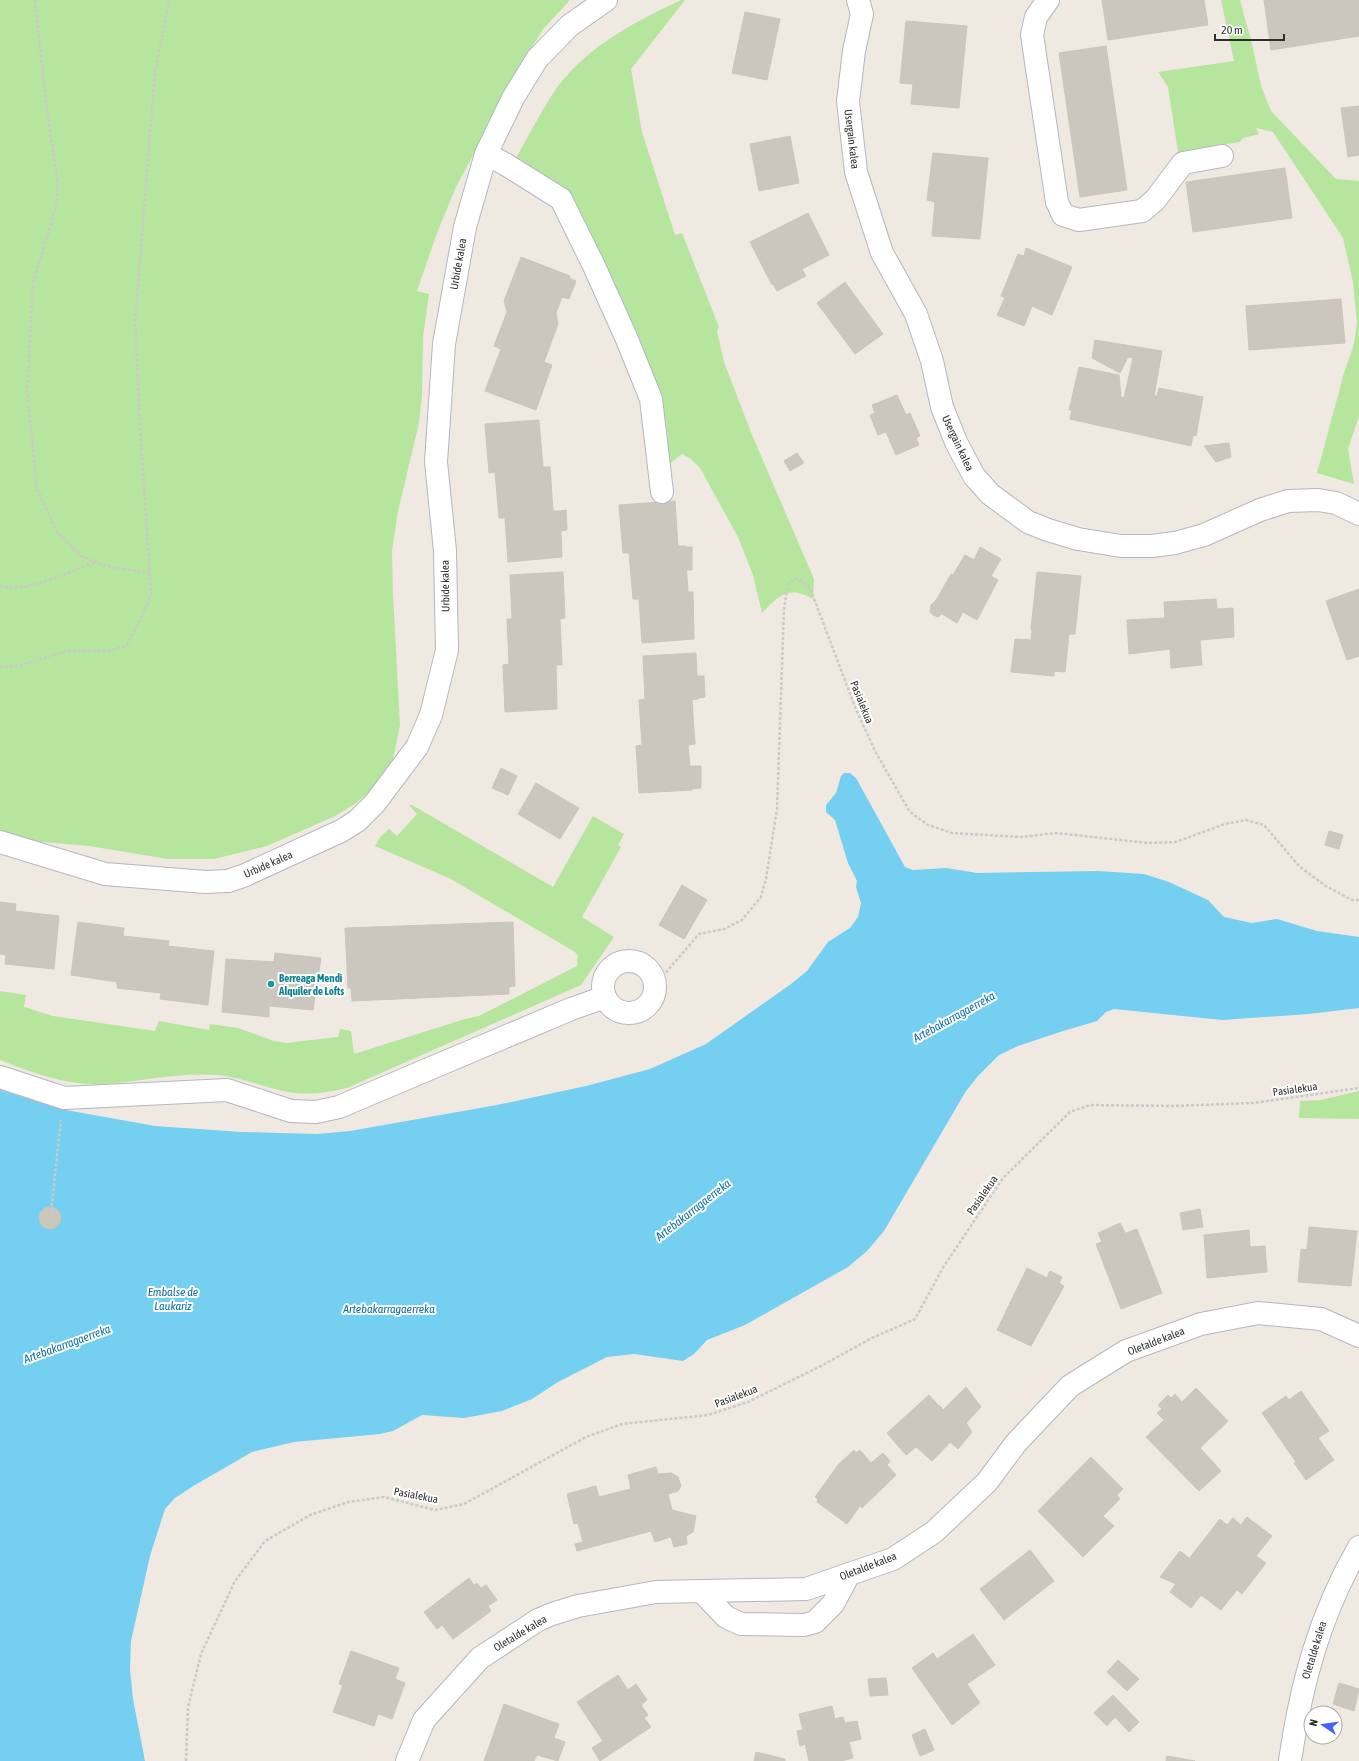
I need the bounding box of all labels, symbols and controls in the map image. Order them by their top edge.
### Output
scale bar [1215,16,1284,42]
text: 20 m [1221,23,1243,37]
street label: Usergain kalea [842,108,862,170]
street label: Urbide kalea [448,237,468,291]
street label: Usergain kalea [940,413,976,473]
street label: Urbide kalea [439,560,451,612]
street label: Pasialekua [848,679,876,725]
street label: Urbide kalea [242,848,294,880]
place label: Berreaga Mendi Alquiler de Lofts [278,972,344,997]
marker: Berreaga Mendi Alquiler de Lofts [266,979,276,989]
water label: Artebakarragaerreka [910,988,998,1046]
street label: Pasialekua [1272,1080,1318,1098]
street label: Pasialekua [964,1173,1000,1217]
water label: Artebakarragaerreka [652,1176,734,1244]
water label: Embalse de Laukariz [148,1285,199,1313]
water label: Artebakarragaerreka [342,1302,435,1316]
water label: Artebakarragaerreka [21,1322,113,1367]
street label: Oletalde kalea [1126,1325,1186,1357]
street label: Pasialekua [713,1382,759,1410]
street label: Pasialekua [393,1485,439,1505]
street label: Oletalde kalea [838,1550,898,1582]
street label: Oletalde kalea [491,1612,549,1654]
street label: Oletalde kalea [1300,1620,1328,1680]
north arrow [1303,1705,1343,1745]
text: N [1307,1718,1320,1727]

